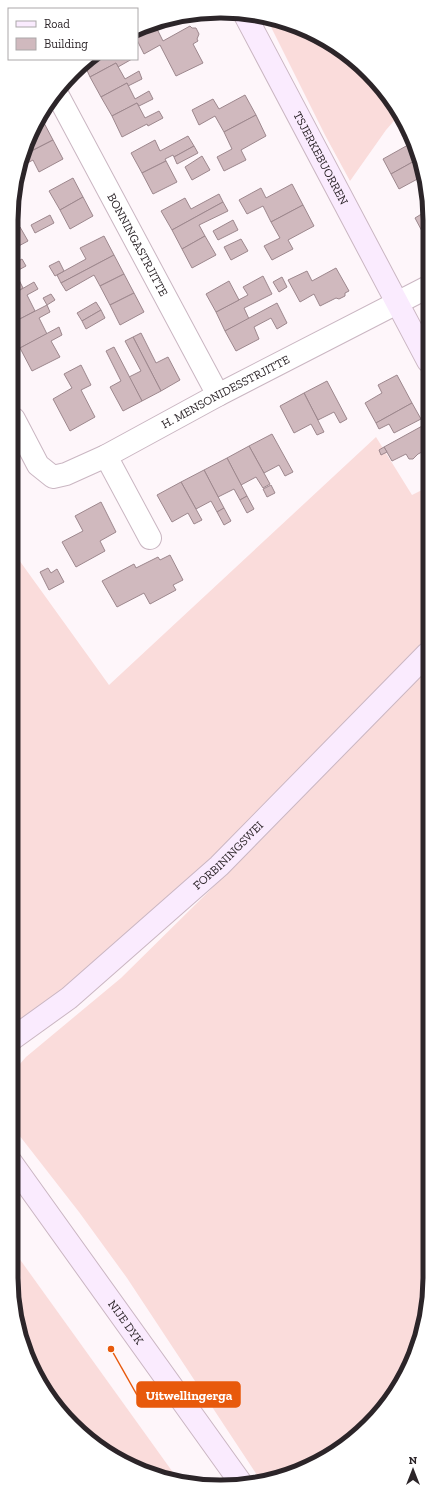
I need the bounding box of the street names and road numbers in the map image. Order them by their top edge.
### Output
street label: TSJERKEBUORREN [290,109,351,207]
street label: BONNINGASTRJITTE [104,191,171,299]
street label: H. MENSONIDESSTRJITTE [159,352,292,431]
street label: FORBININGSWEI [190,818,266,892]
street label: NIJE DYK [105,1297,147,1347]

